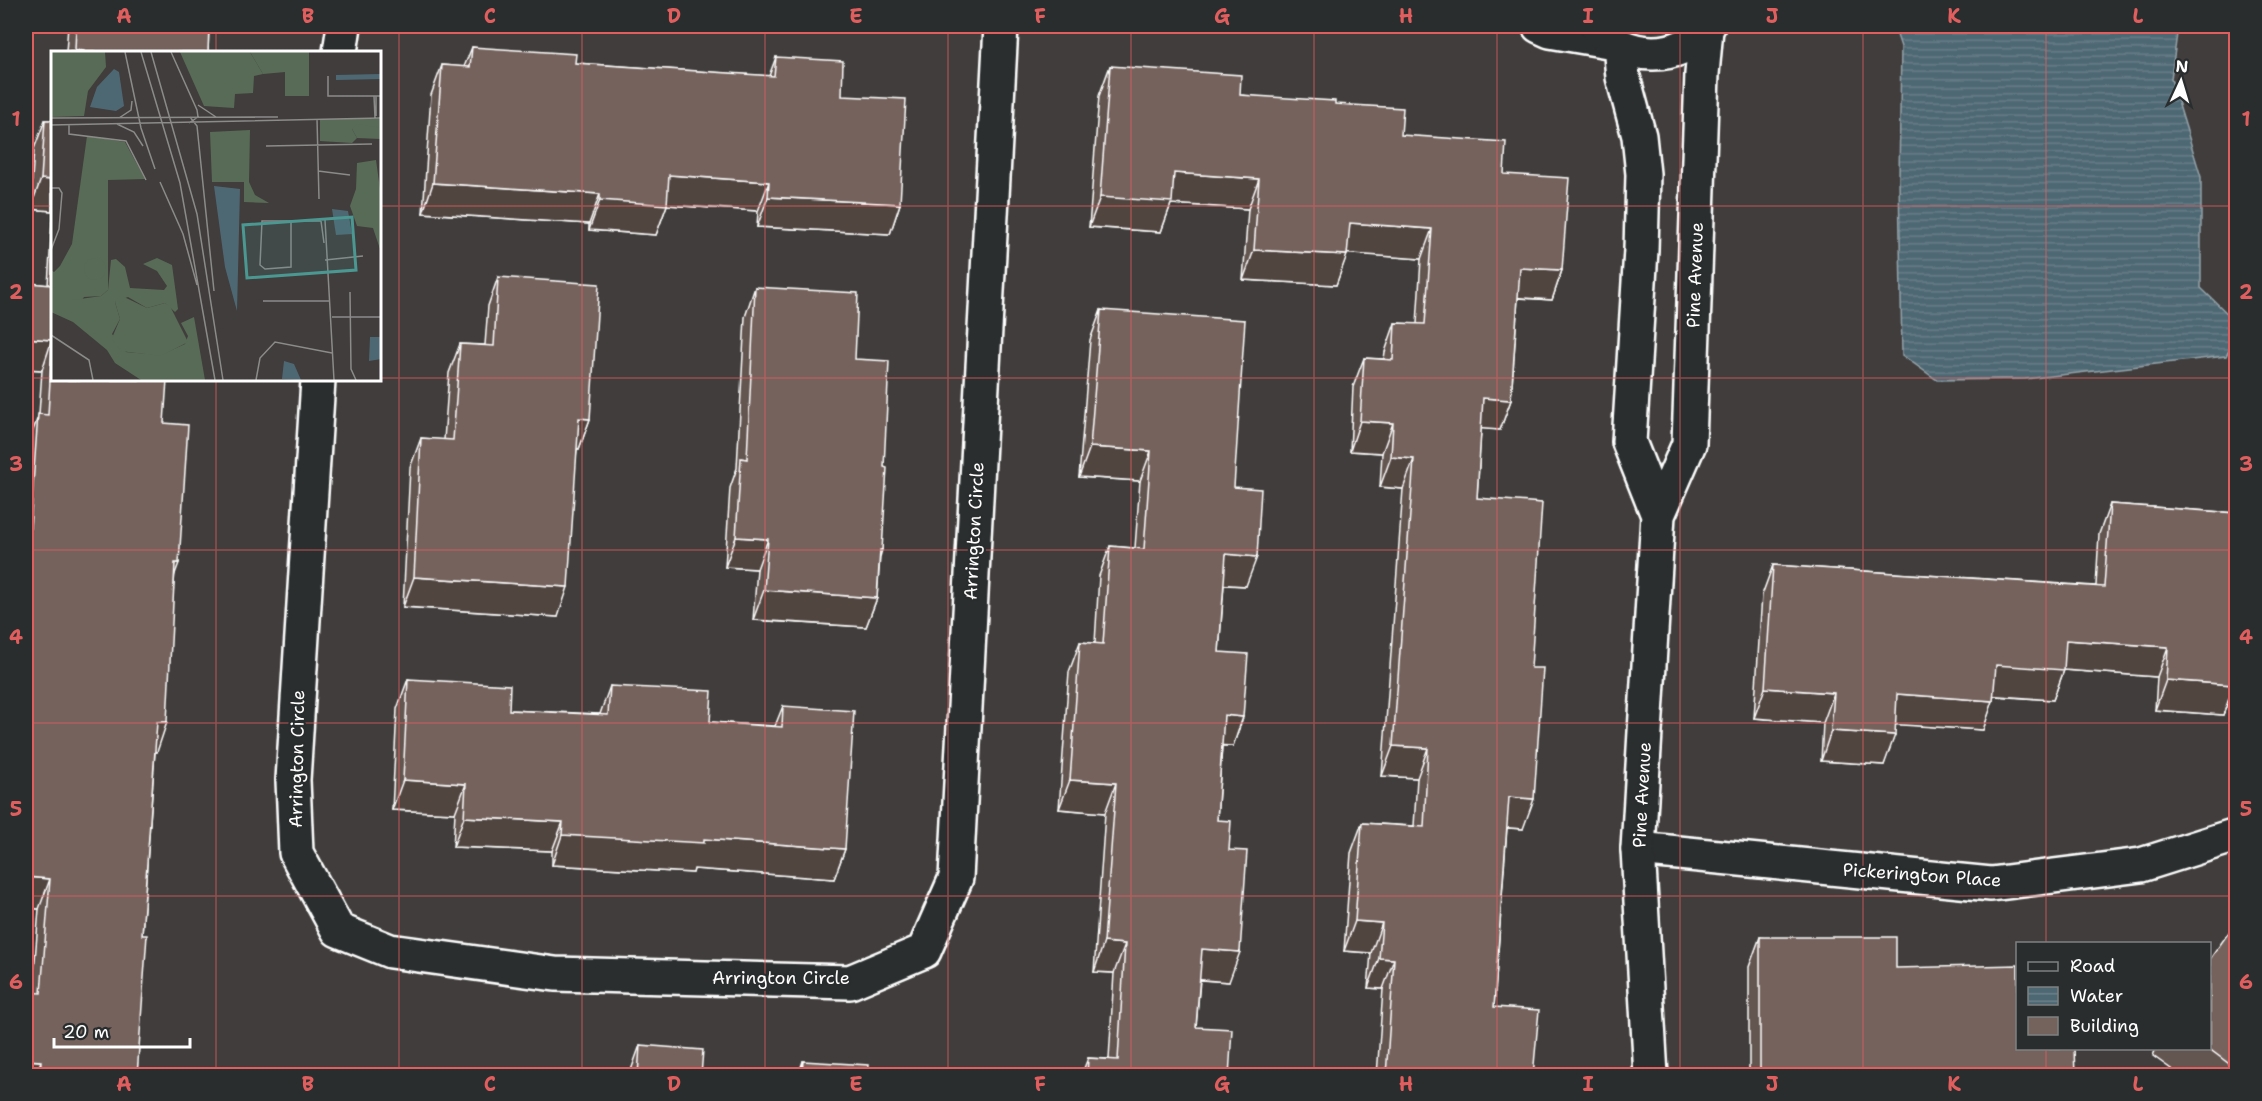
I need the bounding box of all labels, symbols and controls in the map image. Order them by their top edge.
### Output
text: A [116,3,132,29]
text: B [302,3,314,29]
text: C [484,3,496,29]
text: D [667,3,681,29]
text: E [849,3,863,29]
text: F [1034,3,1046,29]
text: G [1214,3,1230,29]
text: H [1399,3,1413,29]
text: I [1582,3,1594,29]
text: J [1766,3,1779,29]
text: K [1947,3,1961,29]
text: L [2133,3,2144,29]
inset map [51,51,381,381]
north arrow [2151,51,2211,111]
text: N [2175,56,2189,77]
text: 1 [11,106,21,132]
text: 1 [2241,106,2251,132]
street label: Pine Avenue [1681,222,1709,328]
text: 2 [9,279,23,305]
text: 2 [2239,279,2253,305]
text: 3 [9,451,23,477]
text: 3 [2239,451,2253,477]
street label: Arrington Circle [958,461,990,601]
text: 4 [9,624,23,650]
text: 4 [2239,624,2253,650]
street label: Arrington Circle [284,690,310,828]
street label: Pine Avenue [1627,741,1657,849]
text: 5 [10,796,22,822]
text: 5 [2240,796,2252,822]
street label: Pickerington Place [1842,857,2002,893]
legend [2016,942,2211,1050]
text: Road [2070,954,2115,978]
street label: Arrington Circle [712,966,850,990]
text: 6 [9,969,23,995]
text: 6 [2239,969,2253,995]
text: Water [2070,984,2123,1008]
scale bar [54,1011,190,1049]
text: Building [2070,1014,2139,1038]
text: 20 m [63,1020,109,1044]
text: A [116,1071,132,1097]
text: B [302,1071,314,1097]
text: C [484,1071,496,1097]
text: D [667,1071,681,1097]
text: E [849,1071,863,1097]
text: F [1034,1071,1046,1097]
text: G [1214,1071,1230,1097]
text: H [1399,1071,1413,1097]
text: I [1582,1071,1594,1097]
text: J [1766,1071,1779,1097]
text: K [1947,1071,1961,1097]
text: L [2133,1071,2144,1097]

